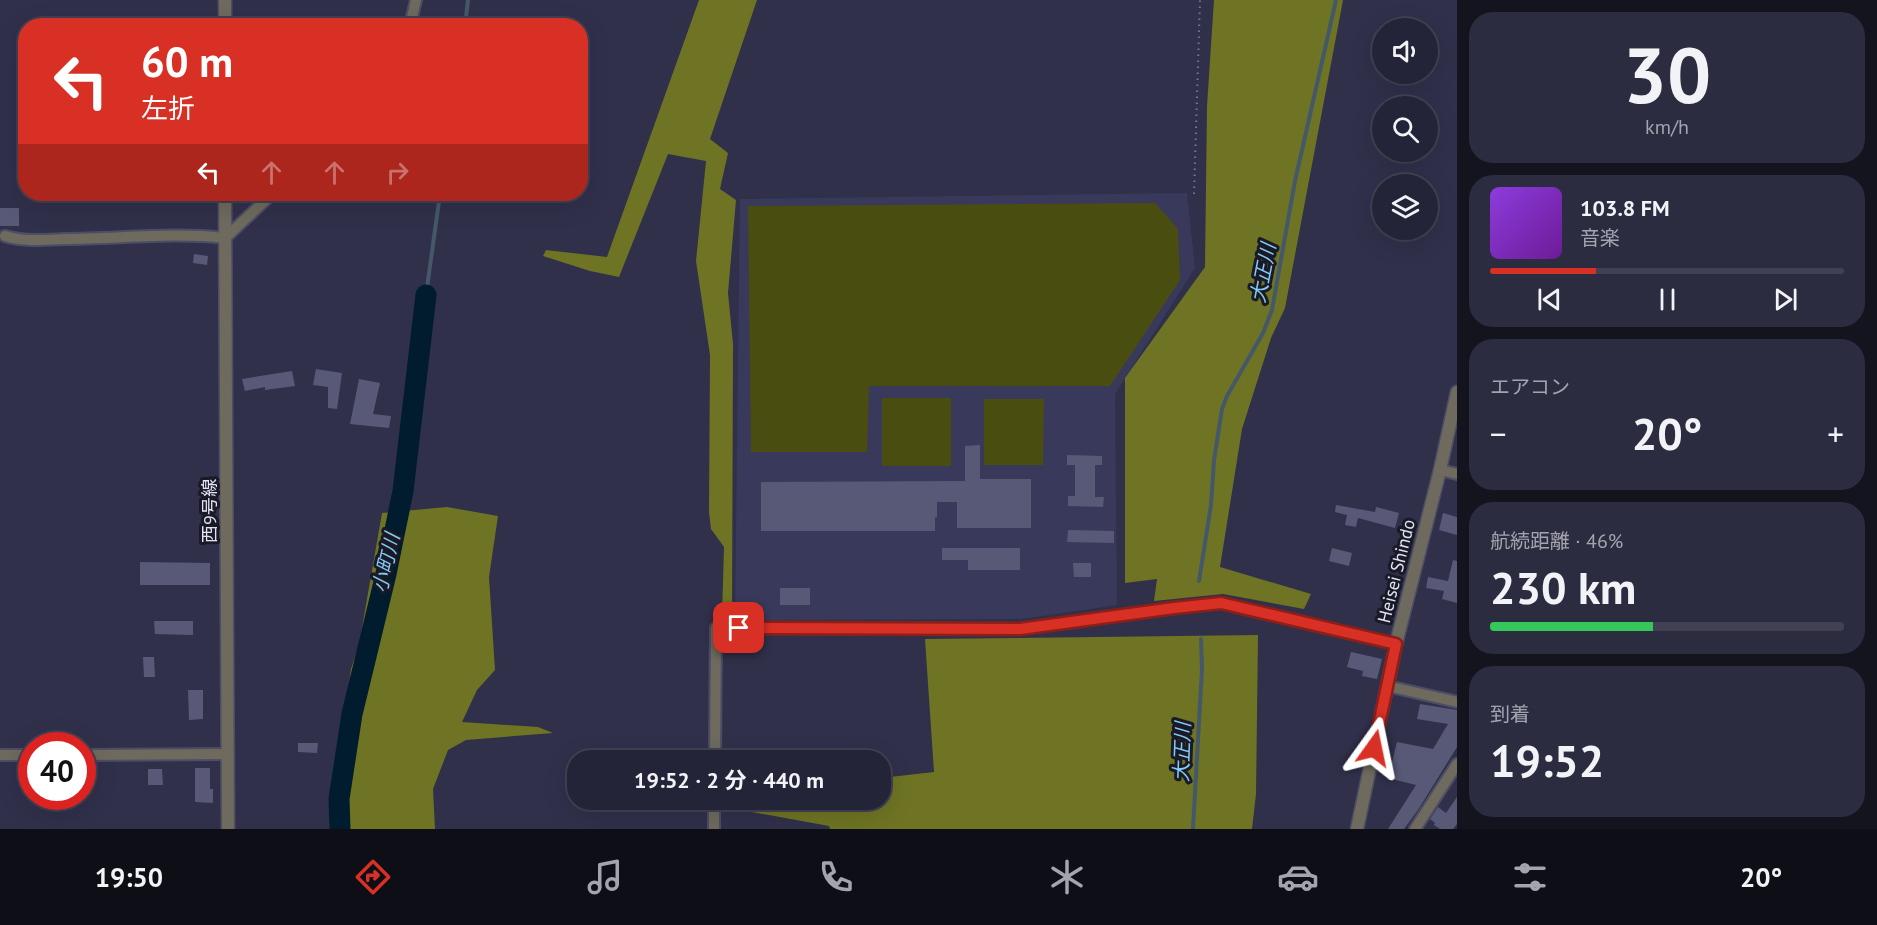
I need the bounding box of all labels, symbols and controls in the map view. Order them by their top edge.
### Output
map controls [1372,18,1438,240]
button: sound [1372,18,1438,84]
text: 30 [1623,24,1711,125]
text: 60 m [141,34,233,89]
icon: left [42,42,120,120]
text: 左折 [141,91,195,125]
button: search [1372,96,1438,162]
text: km/h [1645,114,1689,140]
icon: left [192,156,225,189]
icon: ahead [255,156,288,189]
icon: ahead [318,156,351,189]
icon: right [381,156,414,189]
button: layers [1372,174,1438,240]
text: 103.8 FM [1580,194,1670,222]
text: 音楽 [1580,225,1620,251]
water label: 大正川 [1245,239,1282,305]
icon: previous [1533,283,1566,316]
icon: pause [1651,283,1684,316]
icon: next [1769,283,1802,316]
text: エアコン [1490,374,1570,400]
text: 20° [1632,404,1702,462]
text: − [1490,412,1507,455]
text: + [1827,412,1844,455]
street label: 西9号線 [198,479,221,543]
street label: Heisei Shindo [1372,517,1420,625]
text: 航続距離 · 46% [1490,528,1623,554]
water label: 小町川 [367,529,406,595]
text: 230 km [1490,558,1636,616]
pin [713,602,764,653]
icon: arrive [722,611,755,644]
text: 到着 [1490,701,1530,727]
position arrow [1342,716,1406,780]
water label: 大正川 [1168,720,1196,782]
text: 19:52 [1490,731,1604,789]
speed limit sign: 40 [18,732,96,810]
text: 19:52 · 2 分 · 440 m [634,766,824,794]
icon: directions [352,856,394,898]
icon: music [584,856,626,898]
icon: phone [815,856,857,898]
icon: climate [1046,856,1088,898]
icon: car [1277,856,1319,898]
icon: filters [1509,856,1551,898]
text: 19:50 [95,860,163,894]
text: 20° [1740,860,1782,894]

